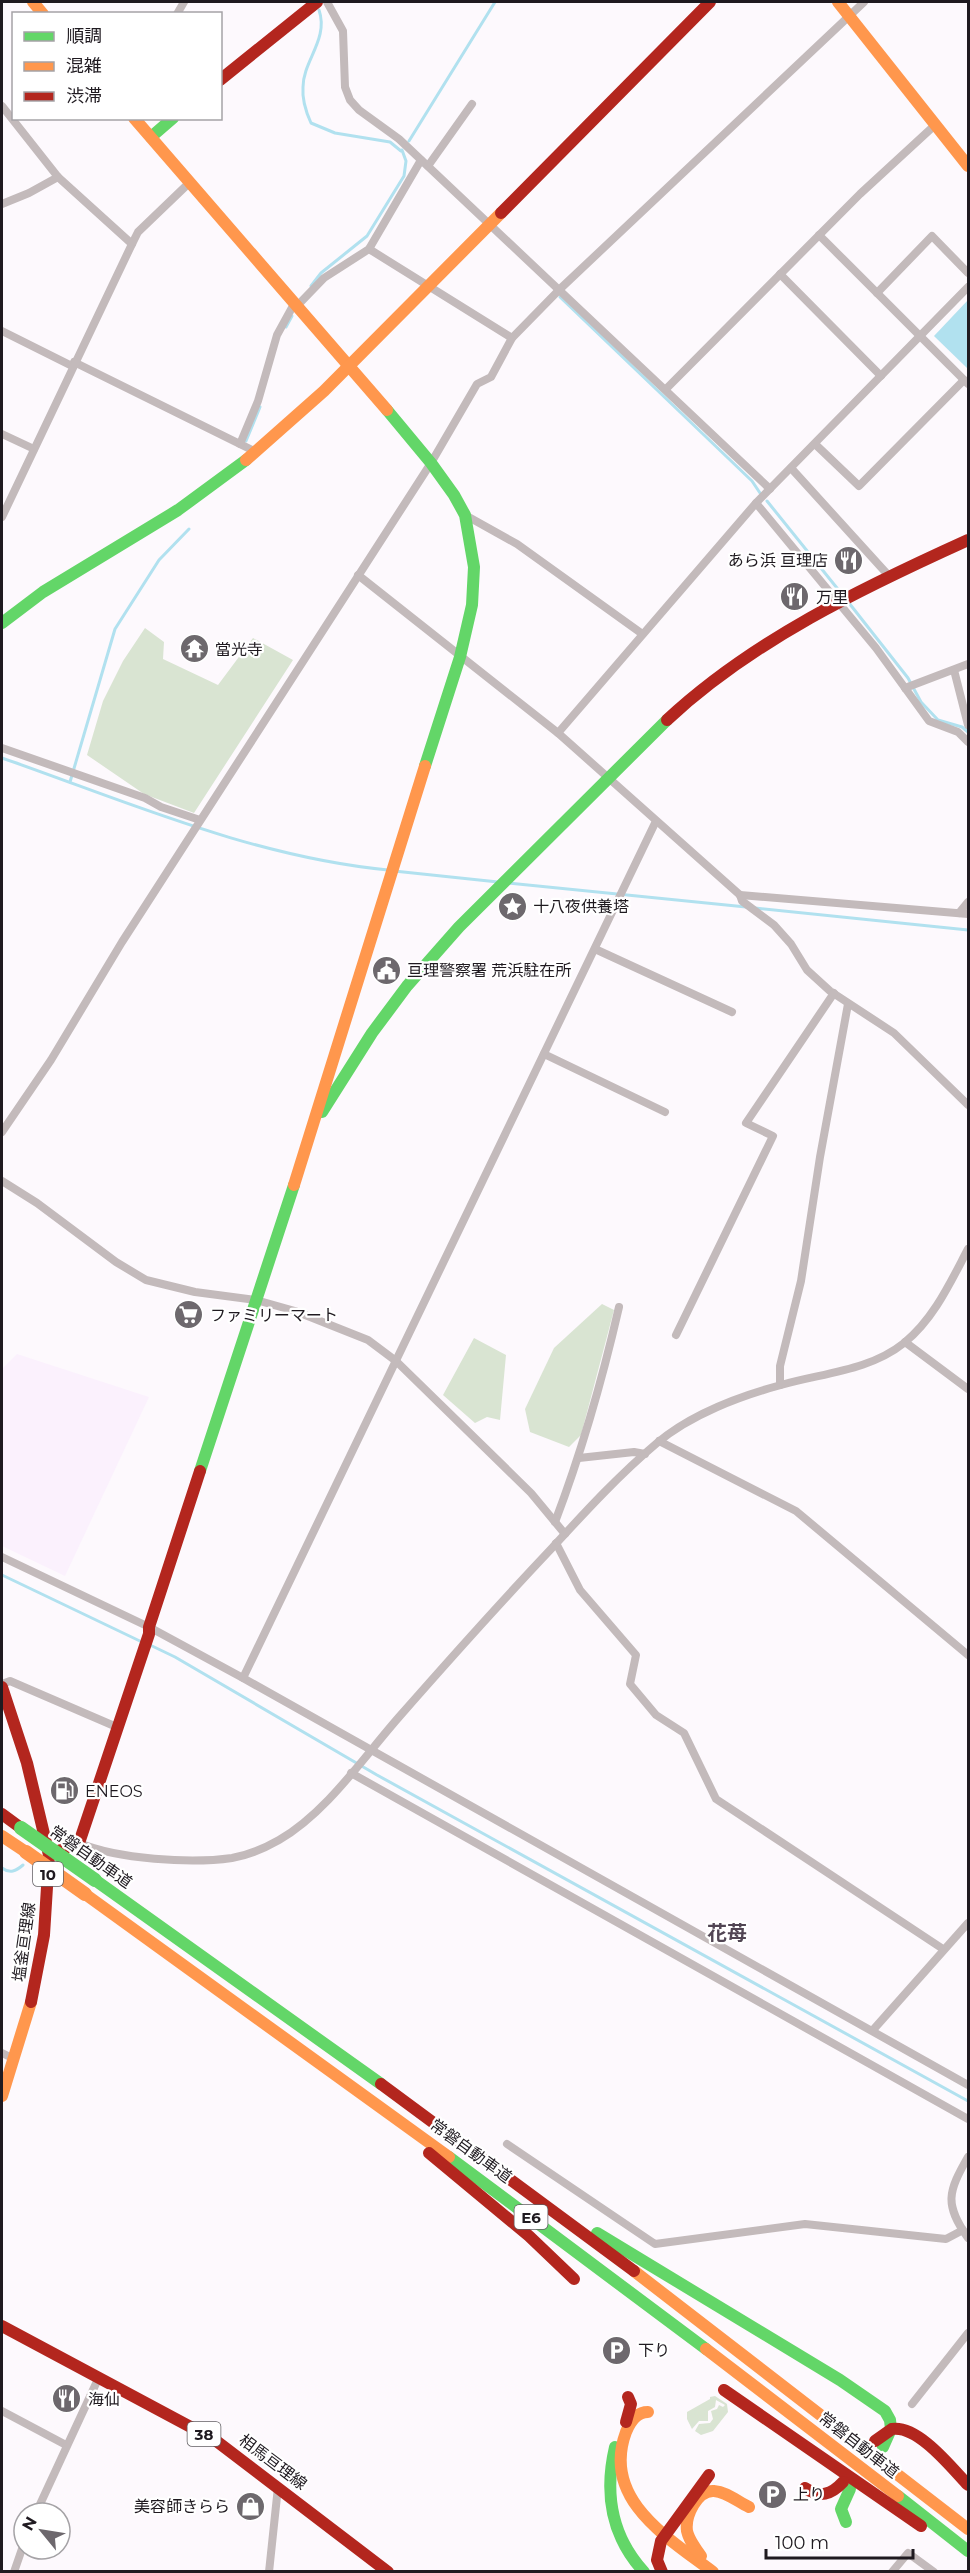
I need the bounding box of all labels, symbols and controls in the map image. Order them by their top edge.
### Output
legend [12,12,222,120]
text: 順調 [66,25,102,47]
text: 混雑 [66,55,102,77]
text: 渋滞 [66,85,102,107]
restaurant icon: あら浜 亘理店 [833,544,865,576]
place label: あら浜 亘理店 [728,551,828,570]
restaurant icon: 万里 [779,581,811,613]
place label: 万里 [816,588,848,607]
temple icon: 當光寺 [178,633,210,665]
place label: 當光寺 [215,640,263,659]
place icon: 十八夜供養塔 [496,890,528,922]
place label: 十八夜供養塔 [533,897,629,916]
public building icon: 亘理警察署 荒浜駐在所 [370,954,402,986]
place label: 亘理警察署 荒浜駐在所 [407,961,571,980]
supermarket icon: ファミリーマート [173,1299,205,1331]
place label: ファミリーマート [210,1306,338,1325]
fuel station icon: ENEOS [48,1775,80,1807]
place label: ENEOS [85,1782,143,1801]
street label: 常磐自動車道 [46,1822,136,1892]
road number: 10 [33,1862,63,1886]
street label: 塩釜亘理線 [9,1901,39,1983]
district label: 花苺 [707,1921,747,1945]
street label: 常磐自動車道 [427,2115,515,2187]
road number: E6 [514,2205,548,2229]
parking icon: 下り [601,2334,633,2366]
place label: 下り [638,2341,670,2360]
restaurant icon: 海仙 [51,2383,83,2415]
place label: 海仙 [88,2390,120,2409]
street label: 常磐自動車道 [815,2408,903,2482]
road number: 38 [188,2422,220,2446]
street label: 相馬亘理線 [235,2430,311,2494]
parking icon: 上り [756,2478,788,2510]
place label: 上り [793,2485,825,2504]
shop icon: 美容師きらら [235,2490,267,2522]
place label: 美容師きらら [134,2497,230,2516]
north arrow [12,2501,72,2561]
text: N [18,2513,41,2534]
scale bar [766,2522,913,2560]
text: 100 m [775,2532,829,2554]

